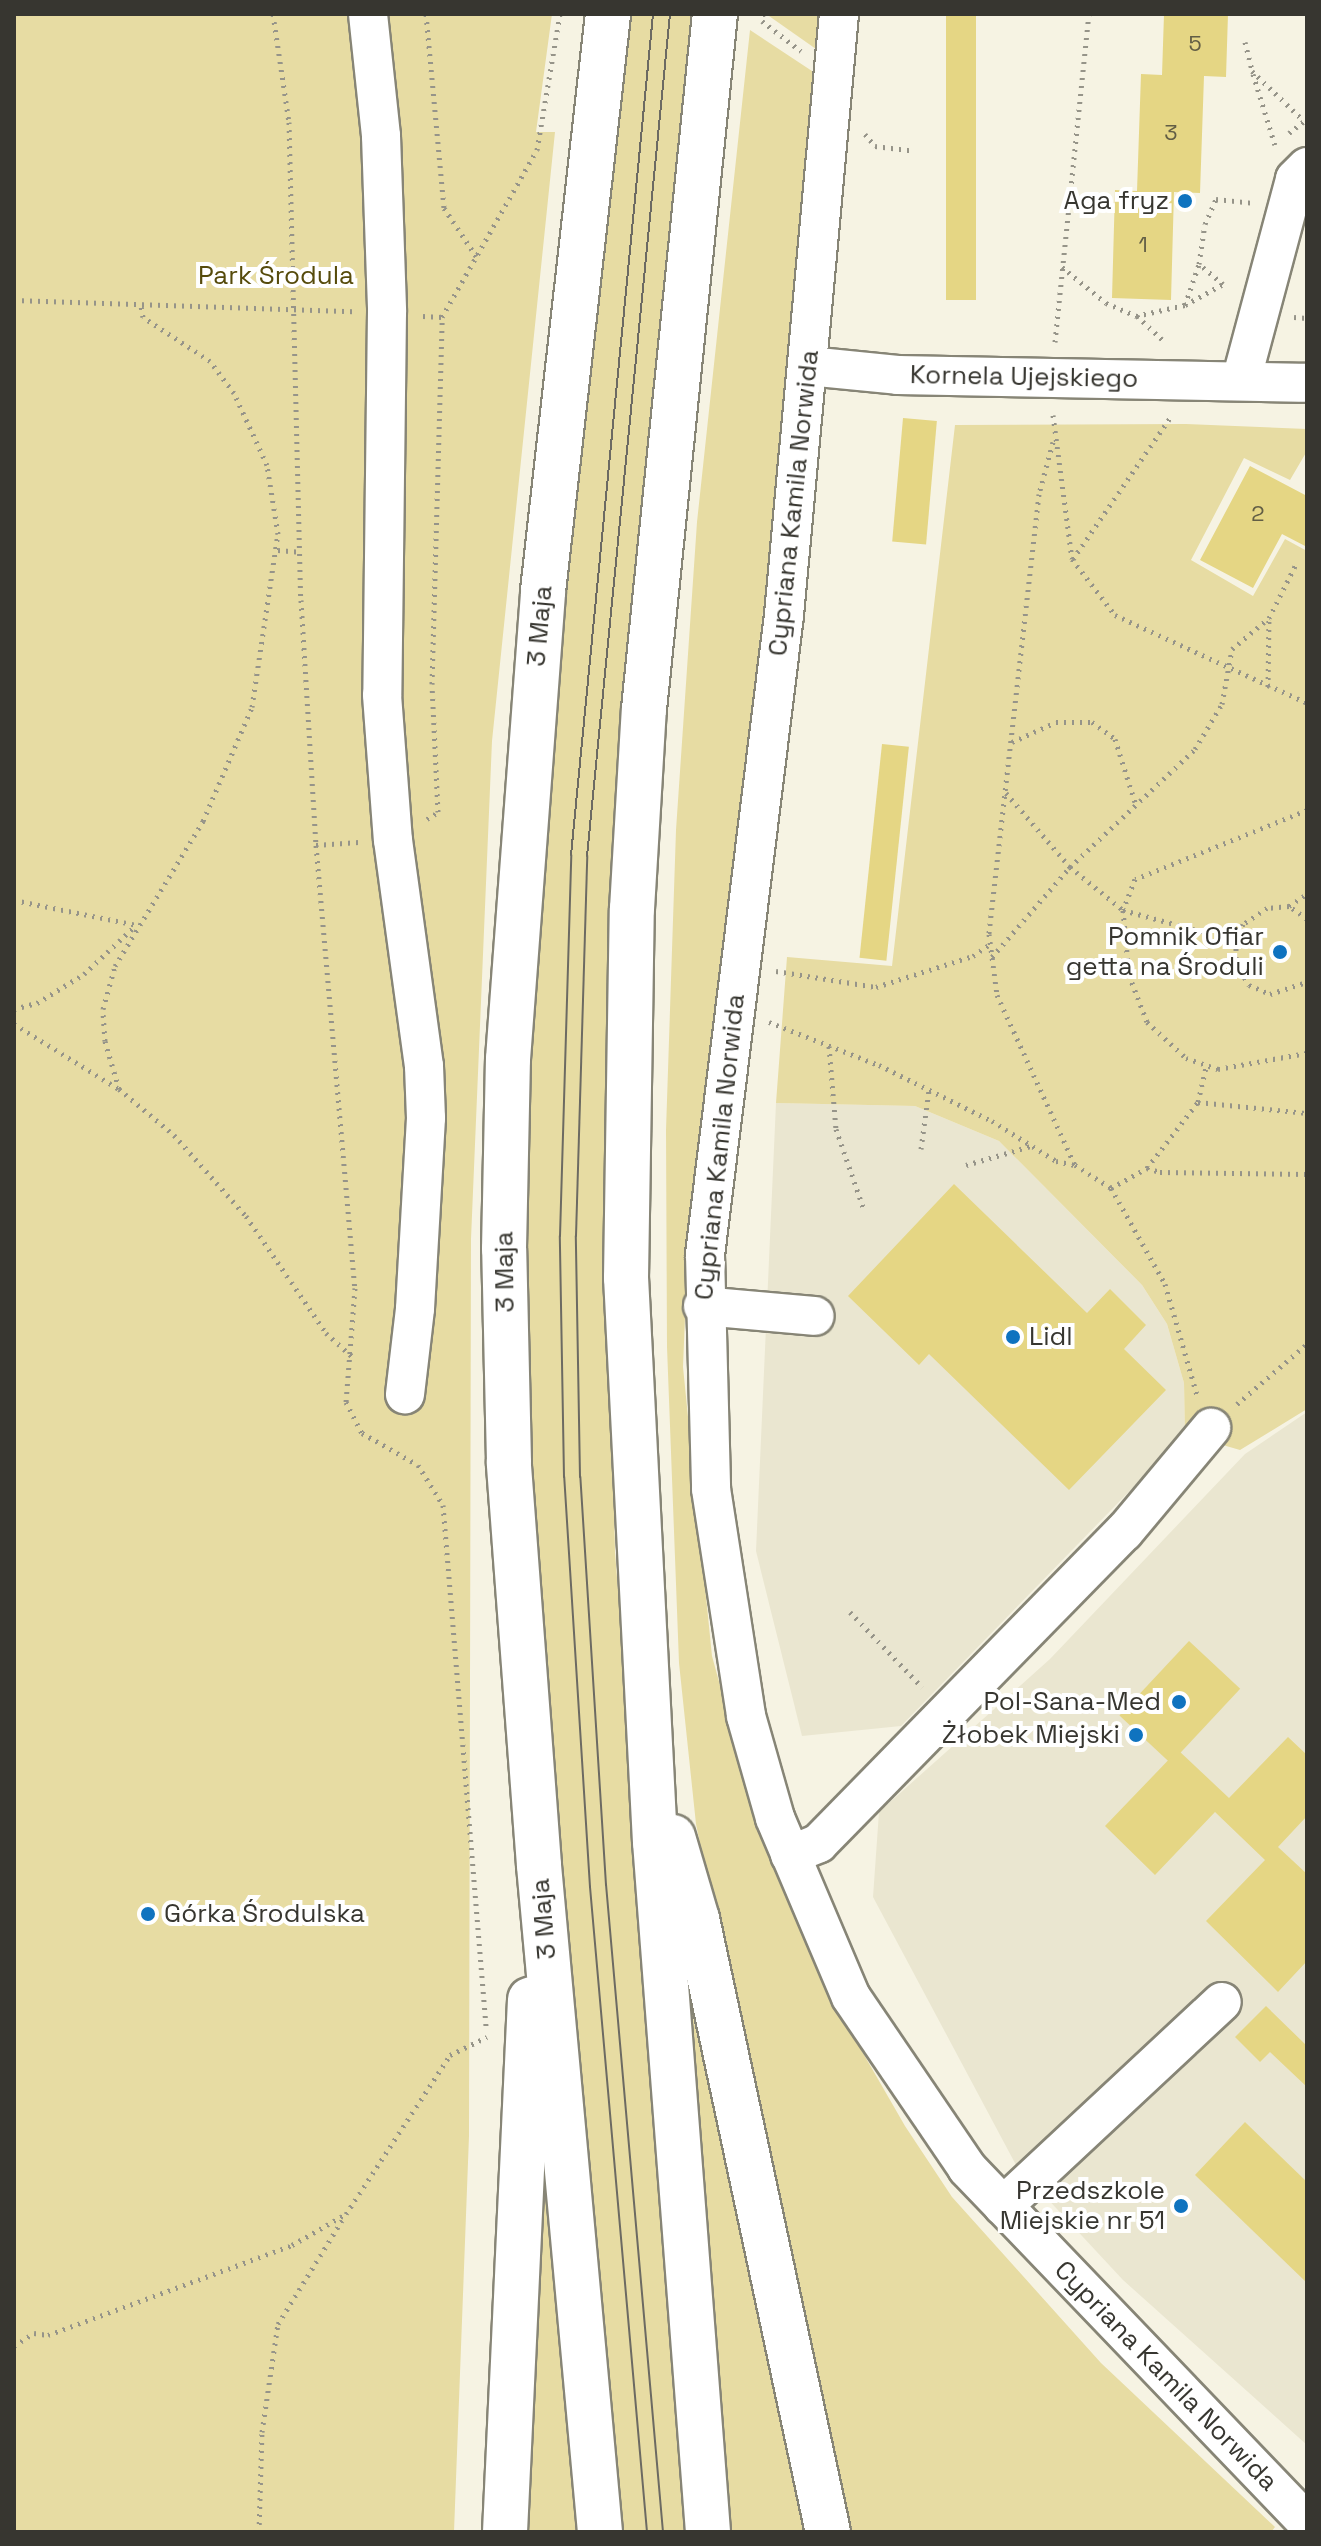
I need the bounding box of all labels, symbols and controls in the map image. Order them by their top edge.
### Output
house number: 5 [1188,31,1202,57]
house number: 3 [1164,120,1178,146]
place label: Aga fryz [1064,185,1169,217]
marker: Aga fryz [1176,192,1194,210]
house number: 1 [1138,232,1148,258]
park label: Park Środula [198,260,354,292]
street label: Cypriana Kamila Norwida [762,348,826,658]
street label: Kornela Ujejskiego [910,359,1138,395]
house number: 2 [1251,501,1265,527]
street label: 3 Maja [521,584,559,668]
place label: Pomnik Ofiar getta na Środuli [1066,921,1264,982]
marker: Pomnik Ofiar getta na Środuli [1271,943,1289,961]
street label: Cypriana Kamila Norwida [688,992,752,1302]
street label: 3 Maja [489,1231,521,1313]
place label: Lidl [1029,1321,1073,1353]
marker: Lidl [1004,1328,1022,1346]
place label: Pol-Sana-Med [984,1686,1161,1718]
marker: Pol-Sana-Med [1168,1691,1190,1713]
place label: Żłobek Miejski [942,1719,1120,1751]
marker: Żłobek Miejski [1127,1726,1145,1744]
street label: 3 Maja [525,1877,563,1961]
place label: Górka Środulska [164,1898,365,1930]
marker: Górka Środulska [139,1905,157,1923]
place label: Przedszkole Miejskie nr 51 [1000,2175,1165,2236]
marker: Przedszkole Miejskie nr 51 [1172,2197,1190,2215]
street label: Cypriana Kamila Norwida [1048,2255,1284,2497]

